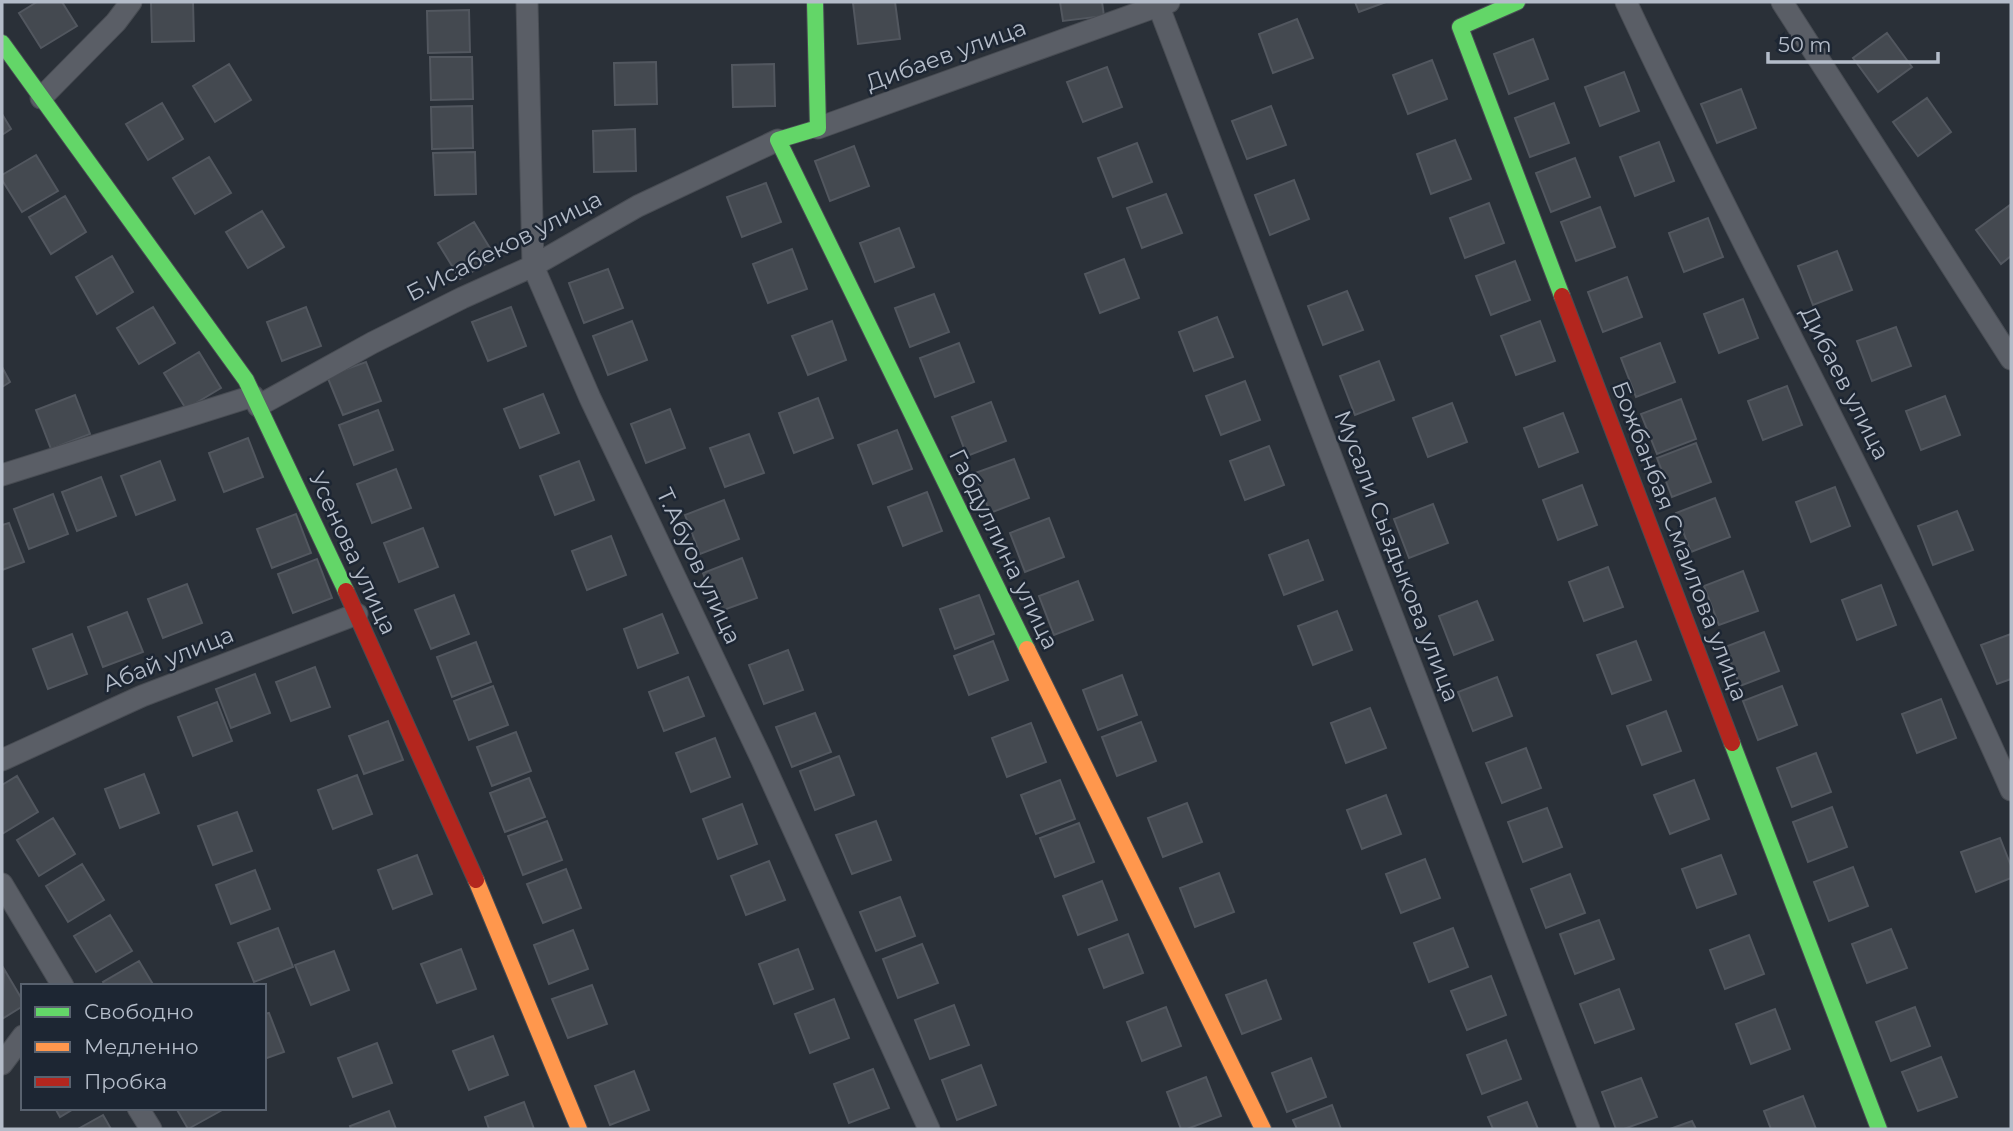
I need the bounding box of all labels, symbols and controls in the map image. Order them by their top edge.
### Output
street label: Дибаев улица [862,13,1030,97]
scale bar [1768,21,1938,65]
text: 50 m [1778,32,1832,57]
street label: Б.Исабеков улица [402,185,606,307]
street label: Дибаев улица [1794,302,1896,464]
street label: Божбанбая Смаилова улица [1606,377,1754,705]
street label: Мусали Сыздыкова улица [1328,406,1466,706]
street label: Габдуллина улица [943,444,1065,654]
street label: Усенова улица [303,467,403,639]
street label: Т.Абуов улица [651,483,747,649]
street label: Абай улица [98,620,238,698]
legend [21,984,266,1110]
text: Свободно [84,999,194,1024]
text: Медленно [84,1034,199,1059]
text: Пробка [84,1069,167,1094]

